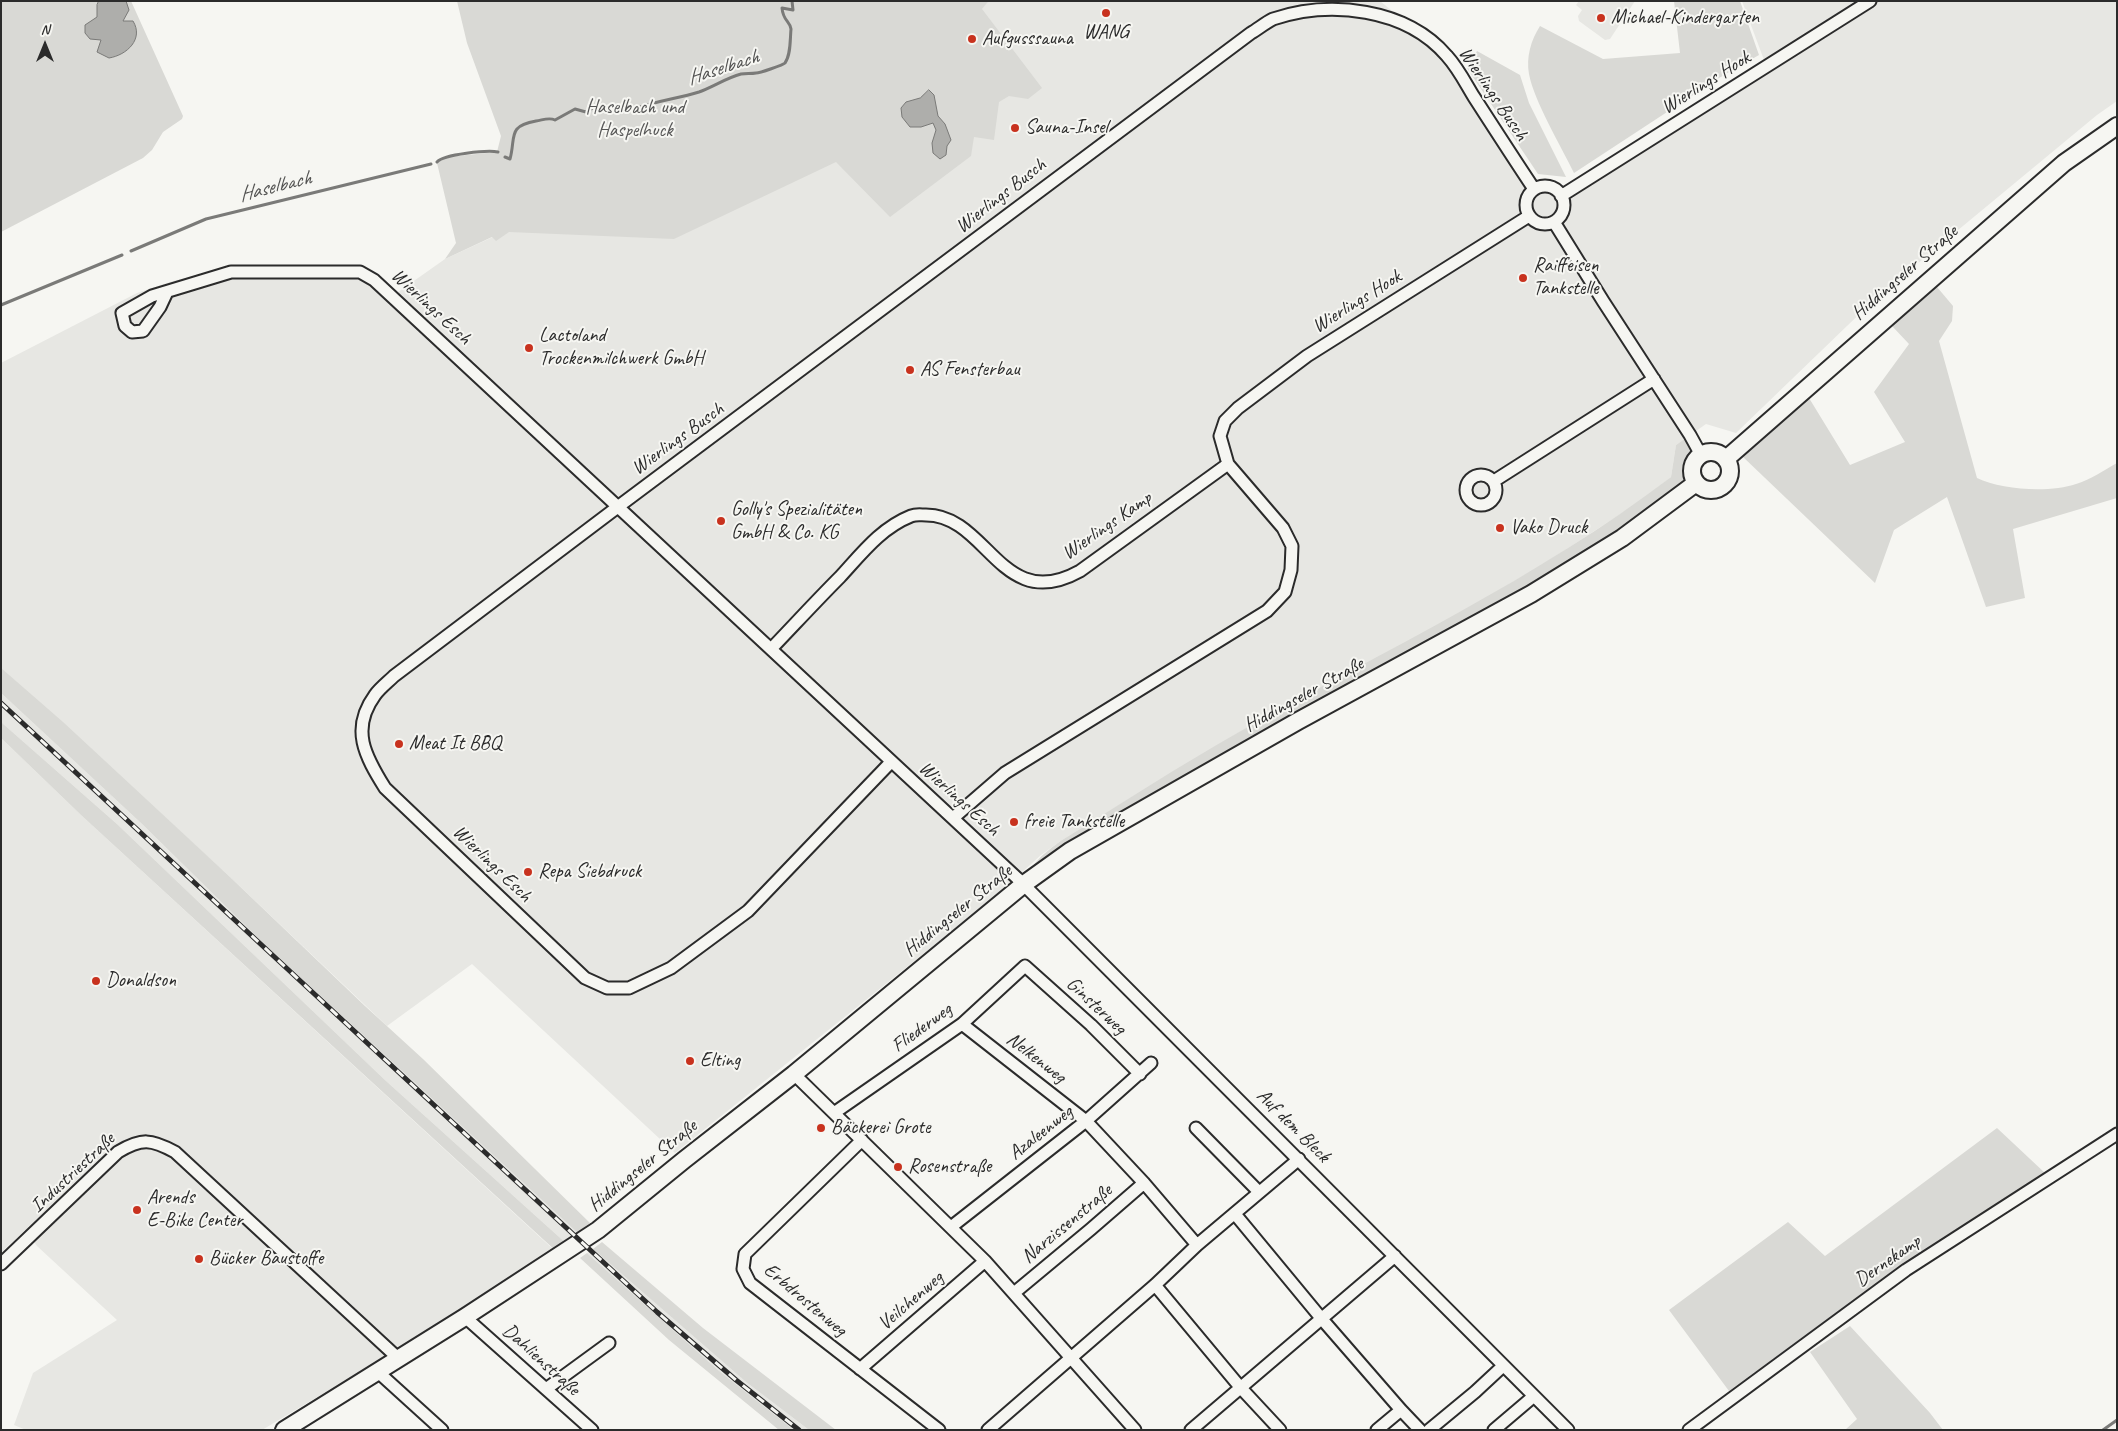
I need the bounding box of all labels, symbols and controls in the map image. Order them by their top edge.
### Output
place label: Michael-Kindergarten [1611,6,1759,30]
marker: WANG [1100,7,1112,19]
marker: Michael-Kindergarten [1595,12,1607,24]
north arrow [20,20,70,70]
text: N [41,21,49,38]
place label: WANG [1083,21,1129,45]
place label: Aufgusssauna [982,27,1073,51]
marker: Aufgusssauna [966,33,978,45]
street label: Wierlings Busch [1453,43,1533,145]
water label: Haselbach [684,45,762,91]
street label: Wierlings Hook [1657,46,1755,120]
park label: Haselbach und Haspelhuck [586,96,684,143]
place label: Sauna-Insel [1025,116,1108,140]
marker: Sauna-Insel [1009,122,1021,134]
street label: Wierlings Busch [951,153,1051,239]
water label: Haselbach [236,166,314,208]
street label: Hiddingseler Straße [1847,220,1963,326]
place label: Raiffeisen Tankstelle [1533,254,1599,301]
street label: Wierlings Esch [386,264,476,350]
street label: Wierlings Hook [1308,265,1406,339]
marker: Raiffeisen Tankstelle [1517,272,1529,284]
place label: Lactoland Trockenmilchwerk GmbH [539,324,703,371]
marker: Lactoland Trockenmilchwerk GmbH [523,342,535,354]
place label: AS Fensterbau [920,358,1020,382]
marker: AS Fensterbau [904,364,916,376]
street label: Wierlings Busch [627,398,729,480]
street label: Wierlings Kamp [1058,486,1156,566]
place label: Golly's Spezialitäten GmbH & Co. KG [731,498,862,545]
marker: Golly's Spezialitäten GmbH & Co. KG [715,515,727,527]
place label: Vako Druck [1510,516,1587,540]
marker: Vako Druck [1494,522,1506,534]
street label: Hiddingseler Straße [1240,652,1368,738]
place label: Meat It BBQ [409,732,500,756]
marker: Meat It BBQ [393,738,405,750]
street label: Wierlings Esch [914,756,1004,842]
place label: freie Tankstelle [1024,810,1124,834]
marker: freie Tankstelle [1008,816,1020,828]
street label: Wierlings Esch [447,820,537,908]
place label: Repa Siebdruck [538,860,641,884]
street label: Hiddingseler Straße [899,860,1017,962]
marker: Repa Siebdruck [522,866,534,878]
place label: Donaldson [106,969,176,993]
street label: Ginsterweg [1061,972,1131,1040]
marker: Donaldson [90,975,102,987]
street label: Fliederweg [887,998,957,1058]
street label: Nelkenweg [1001,1027,1071,1089]
place label: Elting [700,1049,740,1073]
marker: Elting [684,1055,696,1067]
street label: Auf dem Bleck [1251,1084,1335,1168]
street label: Azaleenweg [1004,1101,1078,1165]
street label: Hiddingseler Straße [584,1115,702,1217]
place label: Bäckerei Grote [831,1116,930,1140]
marker: Bäckerei Grote [815,1122,827,1134]
street label: Industriestraße [26,1128,120,1218]
place label: Rosenstraße [908,1155,991,1179]
marker: Rosenstraße [892,1161,904,1173]
street label: Narzissenstraße [1017,1179,1117,1269]
place label: Arends E-Bike Center [147,1186,242,1233]
marker: Arends E-Bike Center [131,1204,143,1216]
street label: Dernekamp [1850,1230,1926,1292]
place label: Bücker Baustoffe [209,1247,323,1271]
marker: Bücker Baustoffe [193,1253,205,1265]
street label: Erbdrostenweg [758,1258,852,1342]
street label: Veilchenweg [874,1266,948,1336]
street label: Dahlienstraße [497,1319,585,1401]

